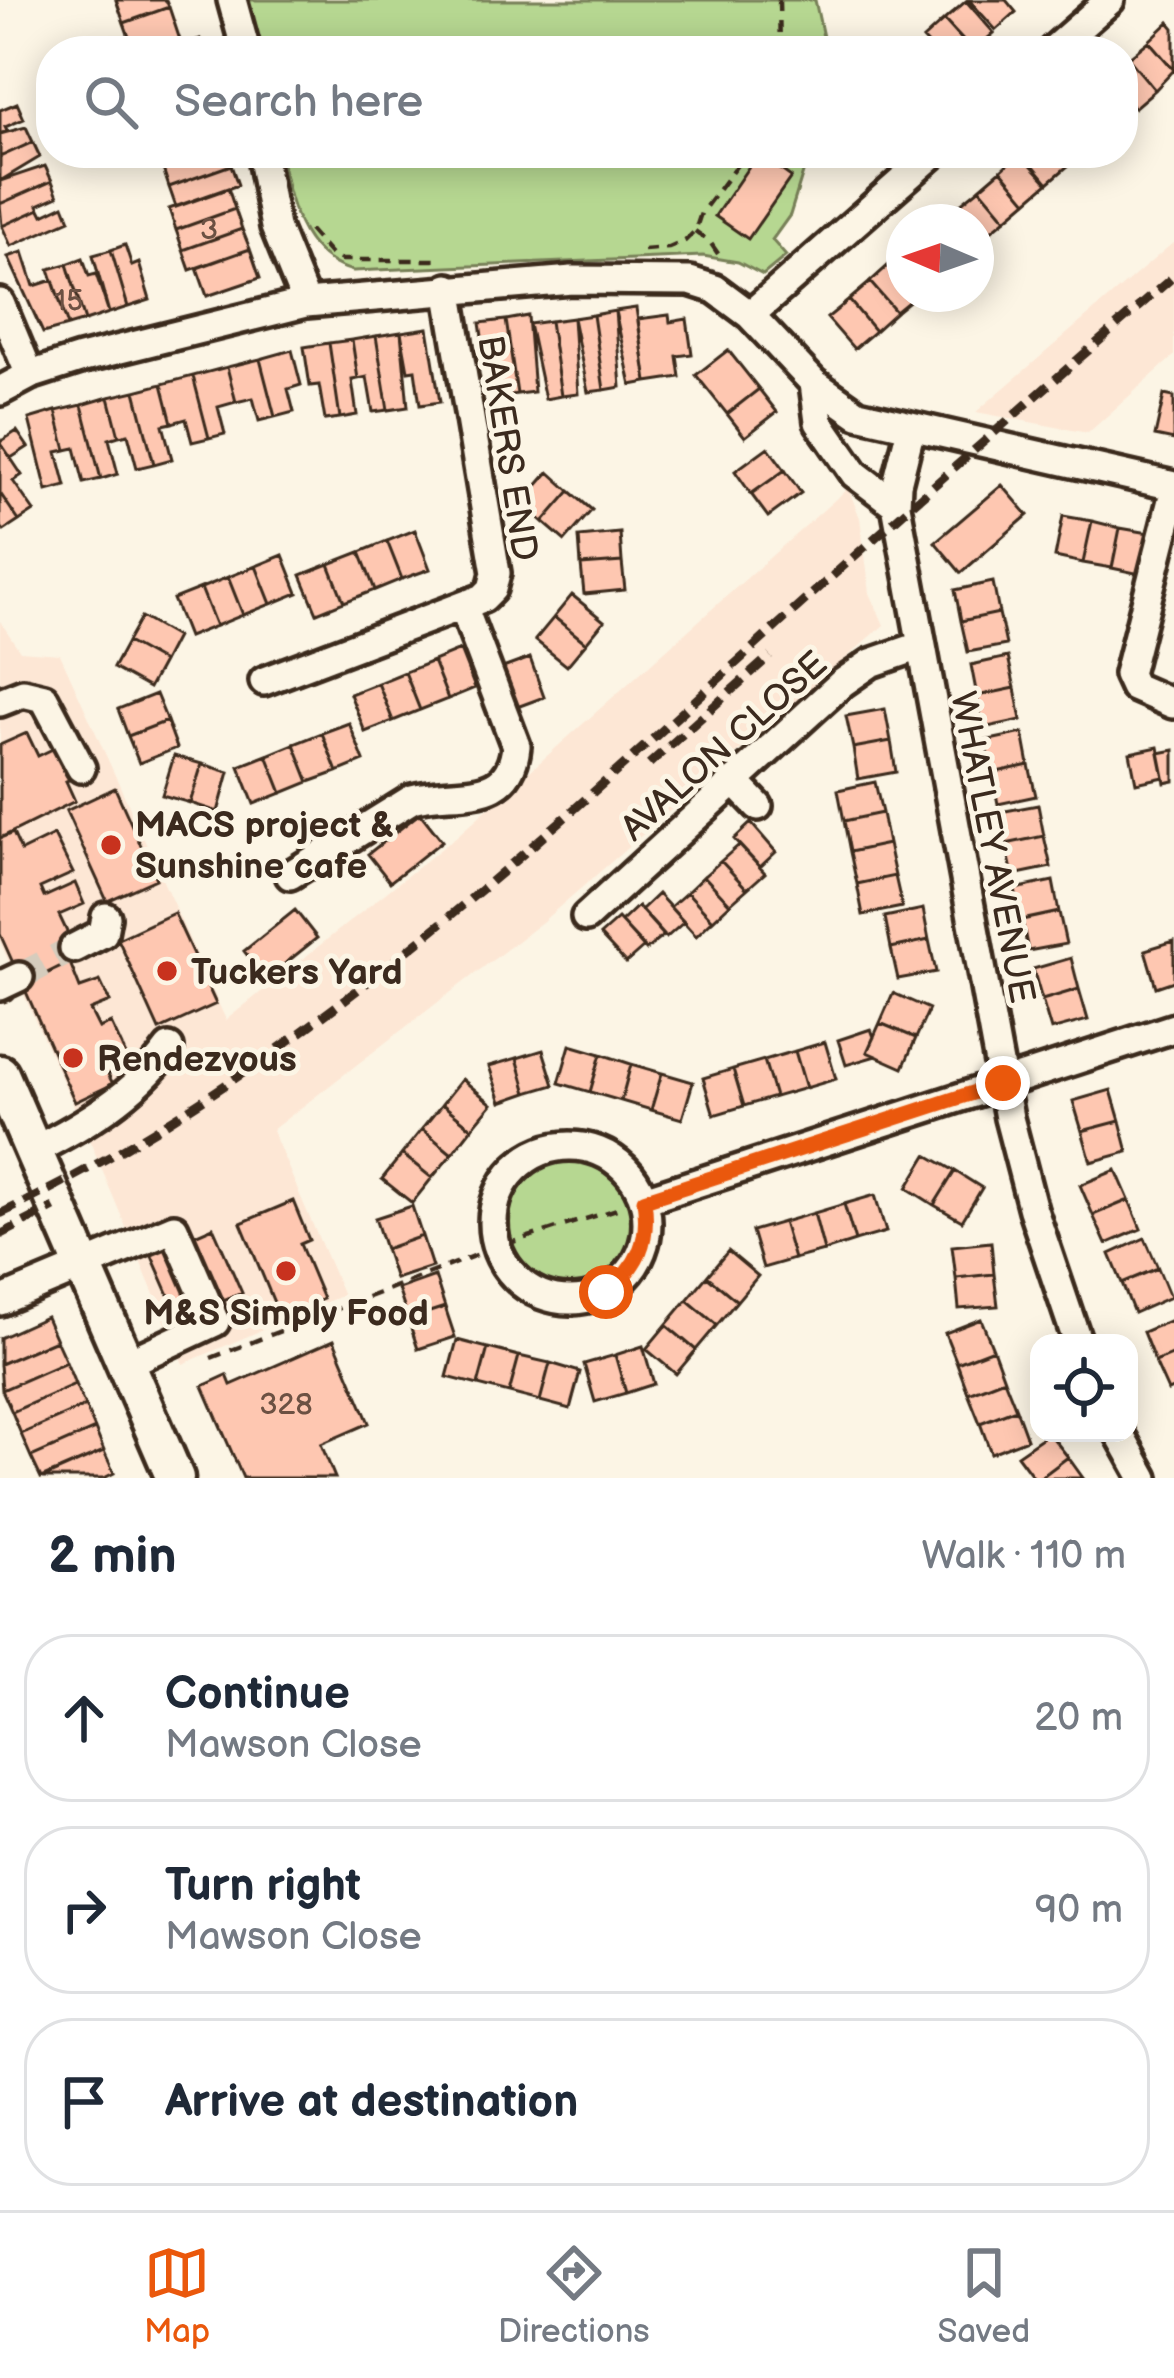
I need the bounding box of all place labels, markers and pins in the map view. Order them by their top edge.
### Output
place label: MACS project & Sunshine cafe [135,805,395,889]
marker: MACS project & Sunshine cafe [98,832,124,858]
place label: Tuckers Yard [191,952,402,995]
marker: Tuckers Yard [154,958,180,984]
place label: Rendezvous [97,1039,297,1082]
marker: Rendezvous [60,1045,86,1071]
marker: M&S Simply Food [273,1258,299,1284]
place label: M&S Simply Food [143,1293,429,1336]

